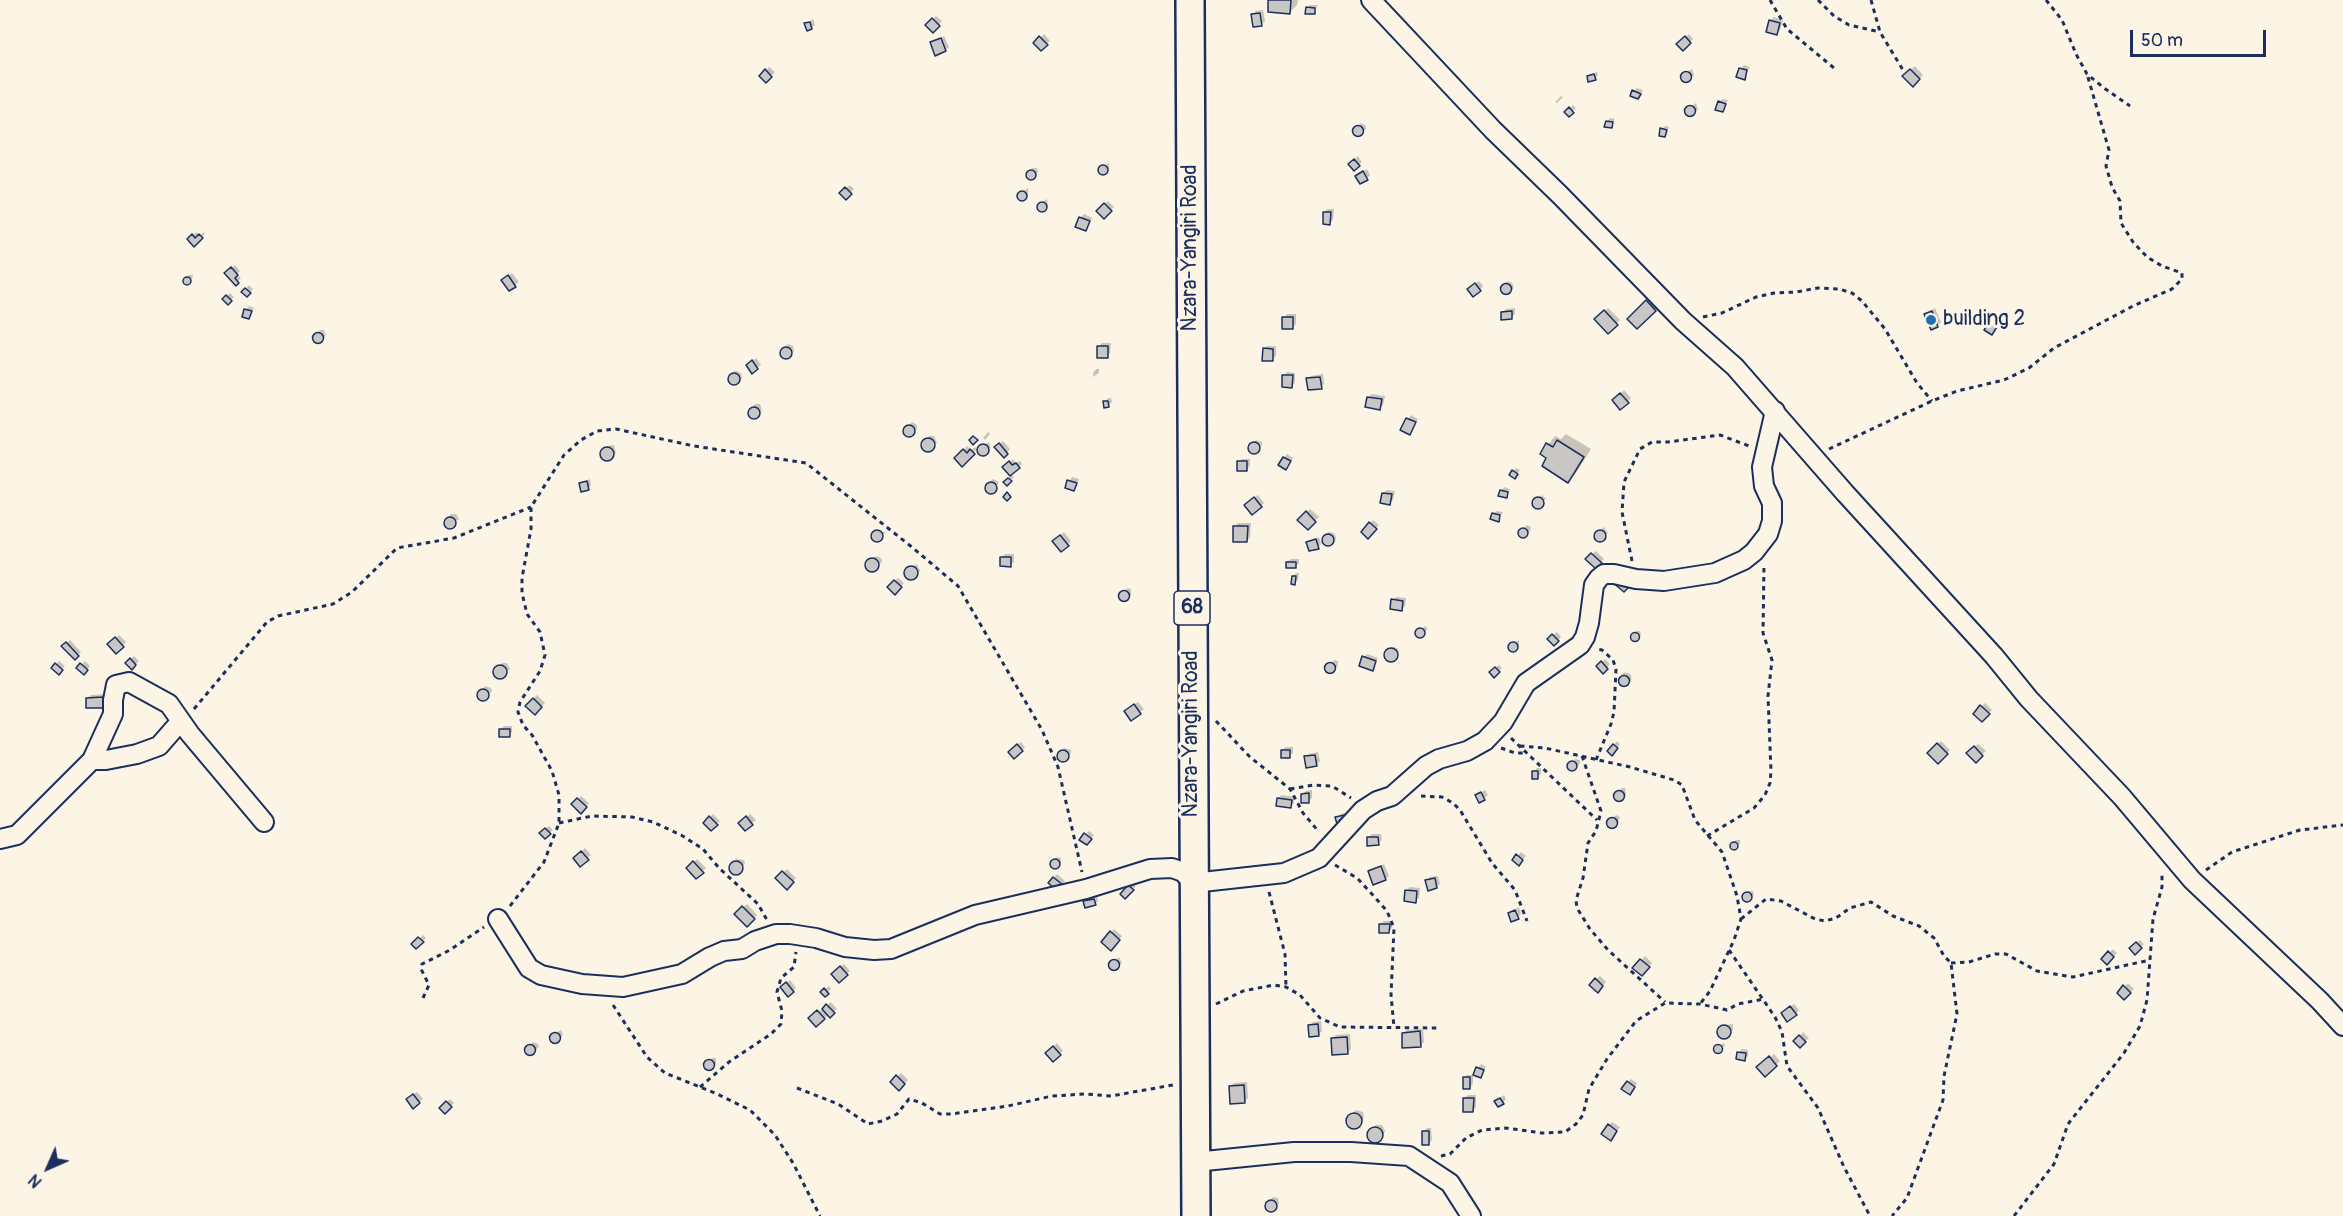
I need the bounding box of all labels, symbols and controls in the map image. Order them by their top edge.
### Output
scale bar [2133,18,2270,56]
text: 50 m [2141,29,2183,52]
street label: Nzara-Yangiri Road [1178,164,1204,332]
place label: building 2 [1943,307,2025,333]
marker: building 2 [1924,313,1938,327]
road number: 68 [1174,591,1210,625]
street label: Nzara-Yangiri Road [1179,650,1205,818]
north arrow [18,1138,78,1198]
text: N [24,1170,46,1192]

